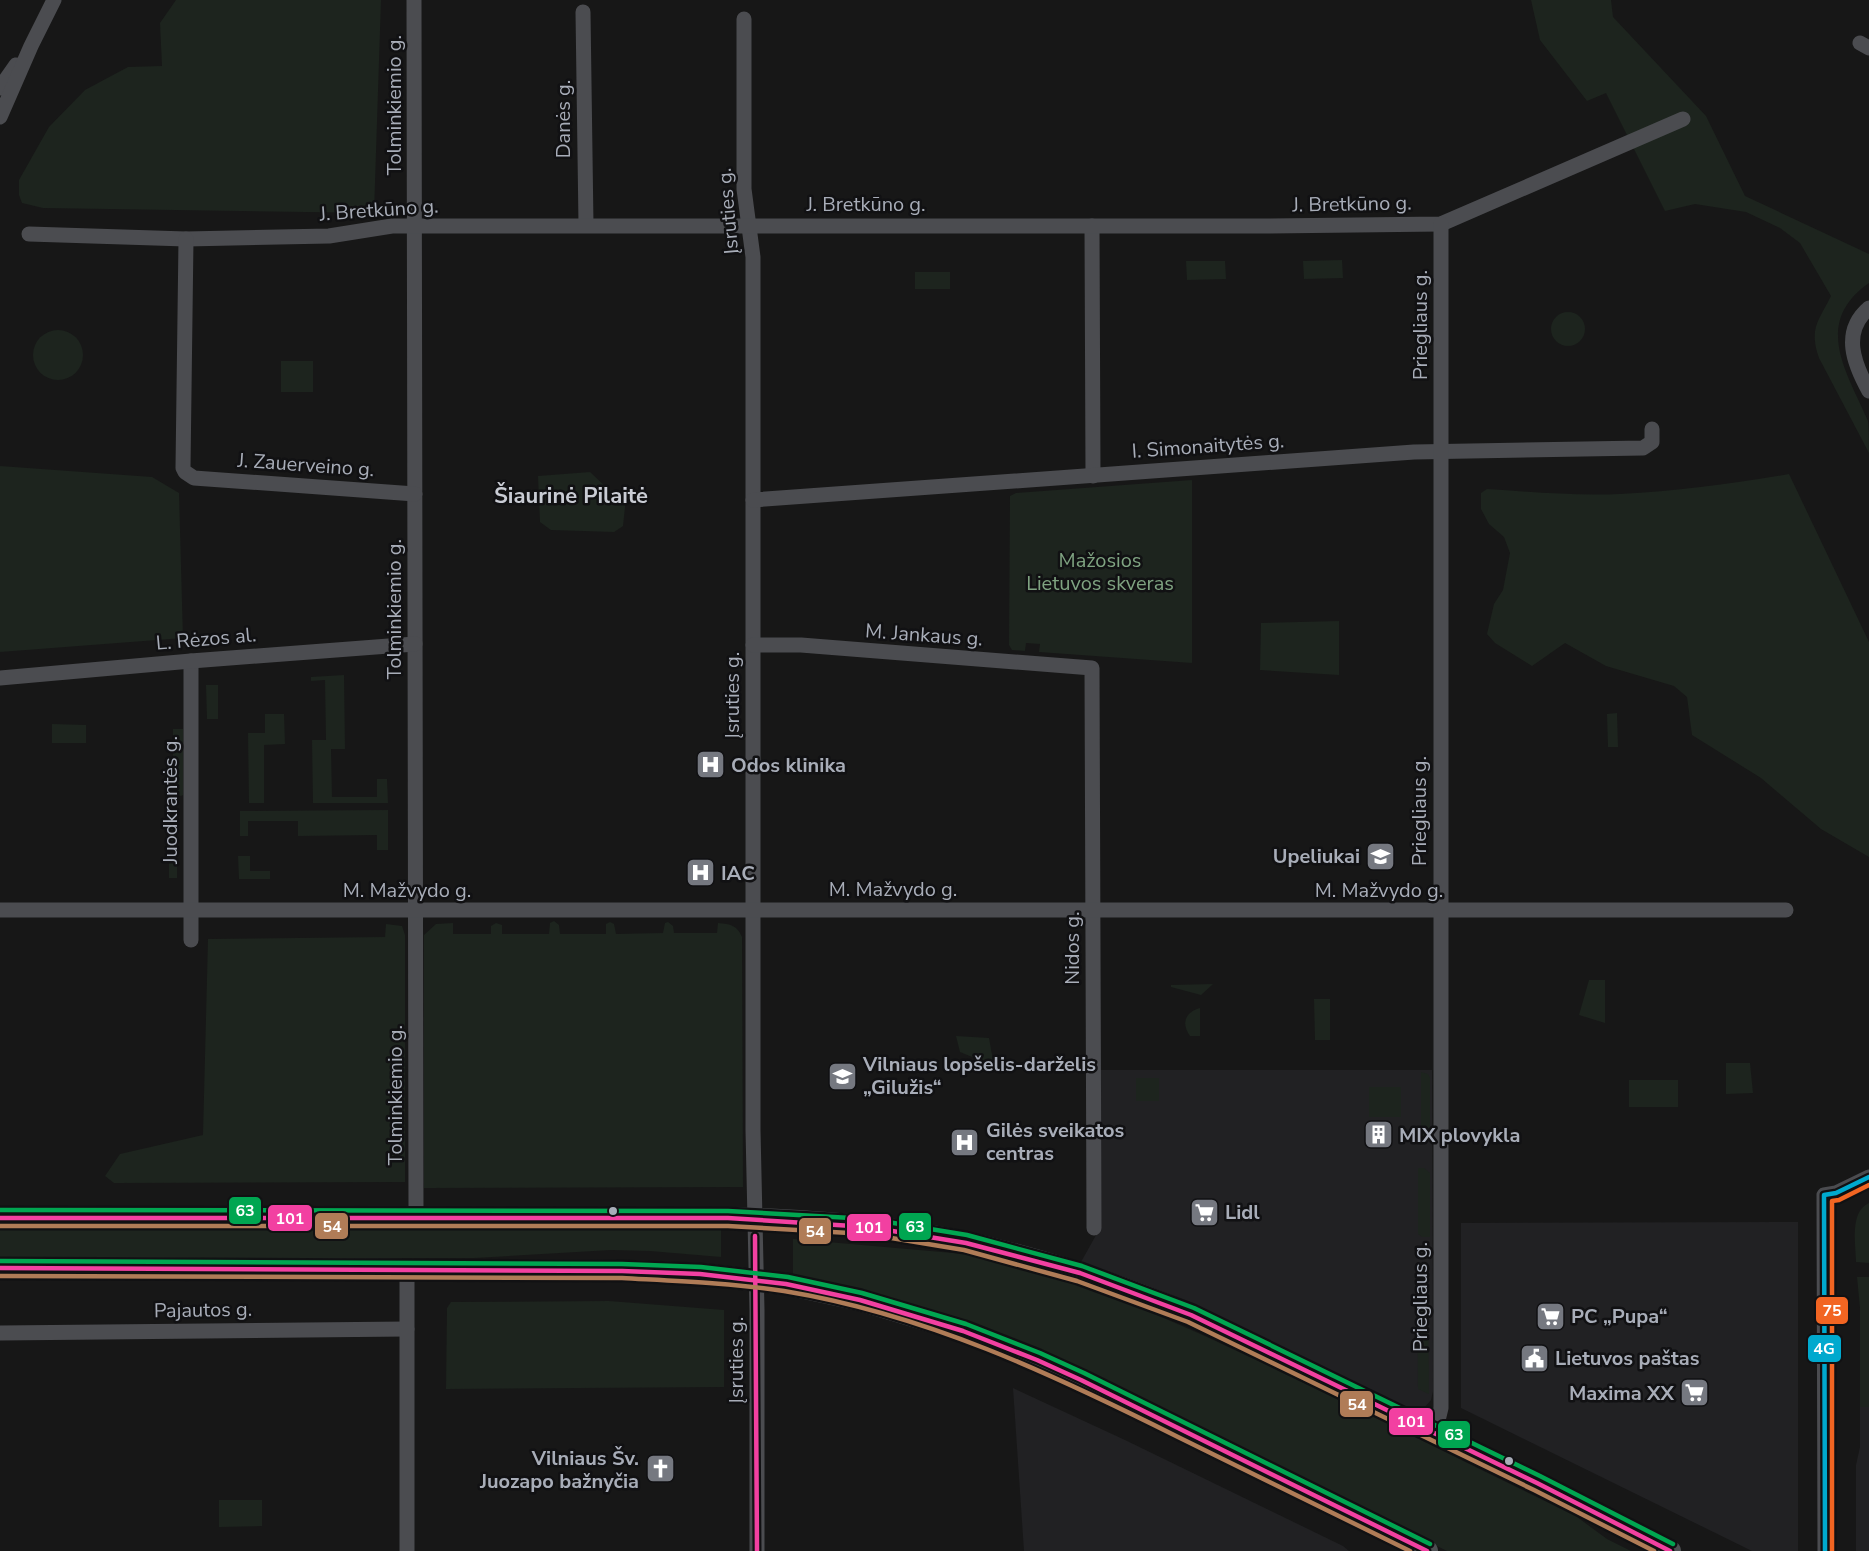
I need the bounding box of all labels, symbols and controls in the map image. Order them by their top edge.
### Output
street label: Tolminkiemio g. [381,35,408,175]
street label: Danės g. [550,80,577,158]
street label: Įsruties g. [711,167,745,255]
street label: J. Bretkūno g. [1291,189,1412,219]
street label: J. Bretkūno g. [805,191,926,218]
street label: J. Bretkūno g. [318,192,439,228]
street label: Priegliaus g. [1407,270,1434,380]
street label: I. Simonaitytės g. [1131,427,1285,465]
street label: J. Zauerveino g. [236,447,375,483]
district label: Šiaurinė Pilaitė [494,481,648,511]
street label: Tolminkiemio g. [381,539,408,679]
park label: Mažosios Lietuvos skveras [1026,547,1174,597]
street label: M. Jankaus g. [864,617,984,653]
street label: L. Rėzos al. [155,621,257,657]
street label: Įsruties g. [719,652,746,738]
street label: Juodkrantės g. [157,736,184,865]
hospital icon: Odos klinika [694,749,726,781]
place label: Odos klinika [731,752,846,779]
street label: Priegliaus g. [1406,756,1433,866]
school or university icon: Upeliukai [1365,840,1397,872]
place label: Upeliukai [1273,843,1360,870]
hospital icon: IAC [684,857,716,889]
place label: IAC [721,860,755,887]
street label: M. Mažvydo g. [829,876,957,903]
street label: M. Mažvydo g. [343,877,471,904]
street label: M. Mažvydo g. [1315,877,1443,904]
street label: Nidos g. [1059,911,1086,985]
street label: Tolminkiemio g. [382,1025,409,1165]
place label: Vilniaus lopšelis-darželis „Gilužis“ [862,1051,1096,1101]
school or university icon: Vilniaus lopšelis-darželis „Gilužis“ [826,1060,858,1092]
place label: Gilės sveikatos centras [986,1117,1125,1167]
building icon: MIX plovykla [1362,1119,1394,1151]
place label: MIX plovykla [1399,1122,1520,1149]
hospital icon: Gilės sveikatos centras [949,1126,981,1158]
line badge: 63 [228,1196,262,1225]
supermarket icon: Lidl [1188,1196,1220,1228]
place label: Lidl [1225,1199,1260,1226]
text: 63 [235,1200,255,1222]
line badge: 101 [267,1204,313,1232]
unlabelled marker [607,1205,619,1217]
text: 101 [276,1208,304,1230]
line badge: 54 [314,1212,349,1240]
line badge: 63 [898,1212,932,1241]
line badge: 101 [846,1213,892,1242]
text: 54 [322,1216,342,1238]
text: 63 [905,1216,925,1238]
line badge: 54 [798,1217,832,1245]
text: 101 [855,1217,883,1239]
text: 54 [805,1221,825,1243]
street label: Priegliaus g. [1407,1242,1434,1352]
street label: Pajautos g. [154,1296,252,1324]
line badge: 75 [1815,1296,1849,1325]
supermarket icon: PC „Pupa“ [1534,1300,1566,1332]
text: 75 [1822,1300,1842,1322]
place label: PC „Pupa“ [1571,1303,1668,1330]
street label: Įsruties g. [723,1317,750,1403]
line badge: 4G [1807,1334,1842,1363]
text: 4G [1813,1338,1835,1360]
public building icon: Lietuvos paštas [1518,1342,1550,1374]
place label: Lietuvos paštas [1555,1345,1700,1372]
supermarket icon: Maxima XX [1679,1377,1711,1409]
place label: Maxima XX [1569,1380,1675,1407]
line badge: 54 [1339,1390,1374,1418]
text: 54 [1347,1394,1367,1416]
line badge: 101 [1388,1407,1434,1436]
text: 101 [1397,1411,1425,1433]
line badge: 63 [1437,1420,1471,1449]
text: 63 [1444,1424,1464,1446]
place label: Vilniaus Šv. Juozapo bažnyčia [479,1445,639,1495]
church icon: Vilniaus Šv. Juozapo bažnyčia [644,1453,676,1485]
unlabelled marker [1503,1455,1515,1467]

